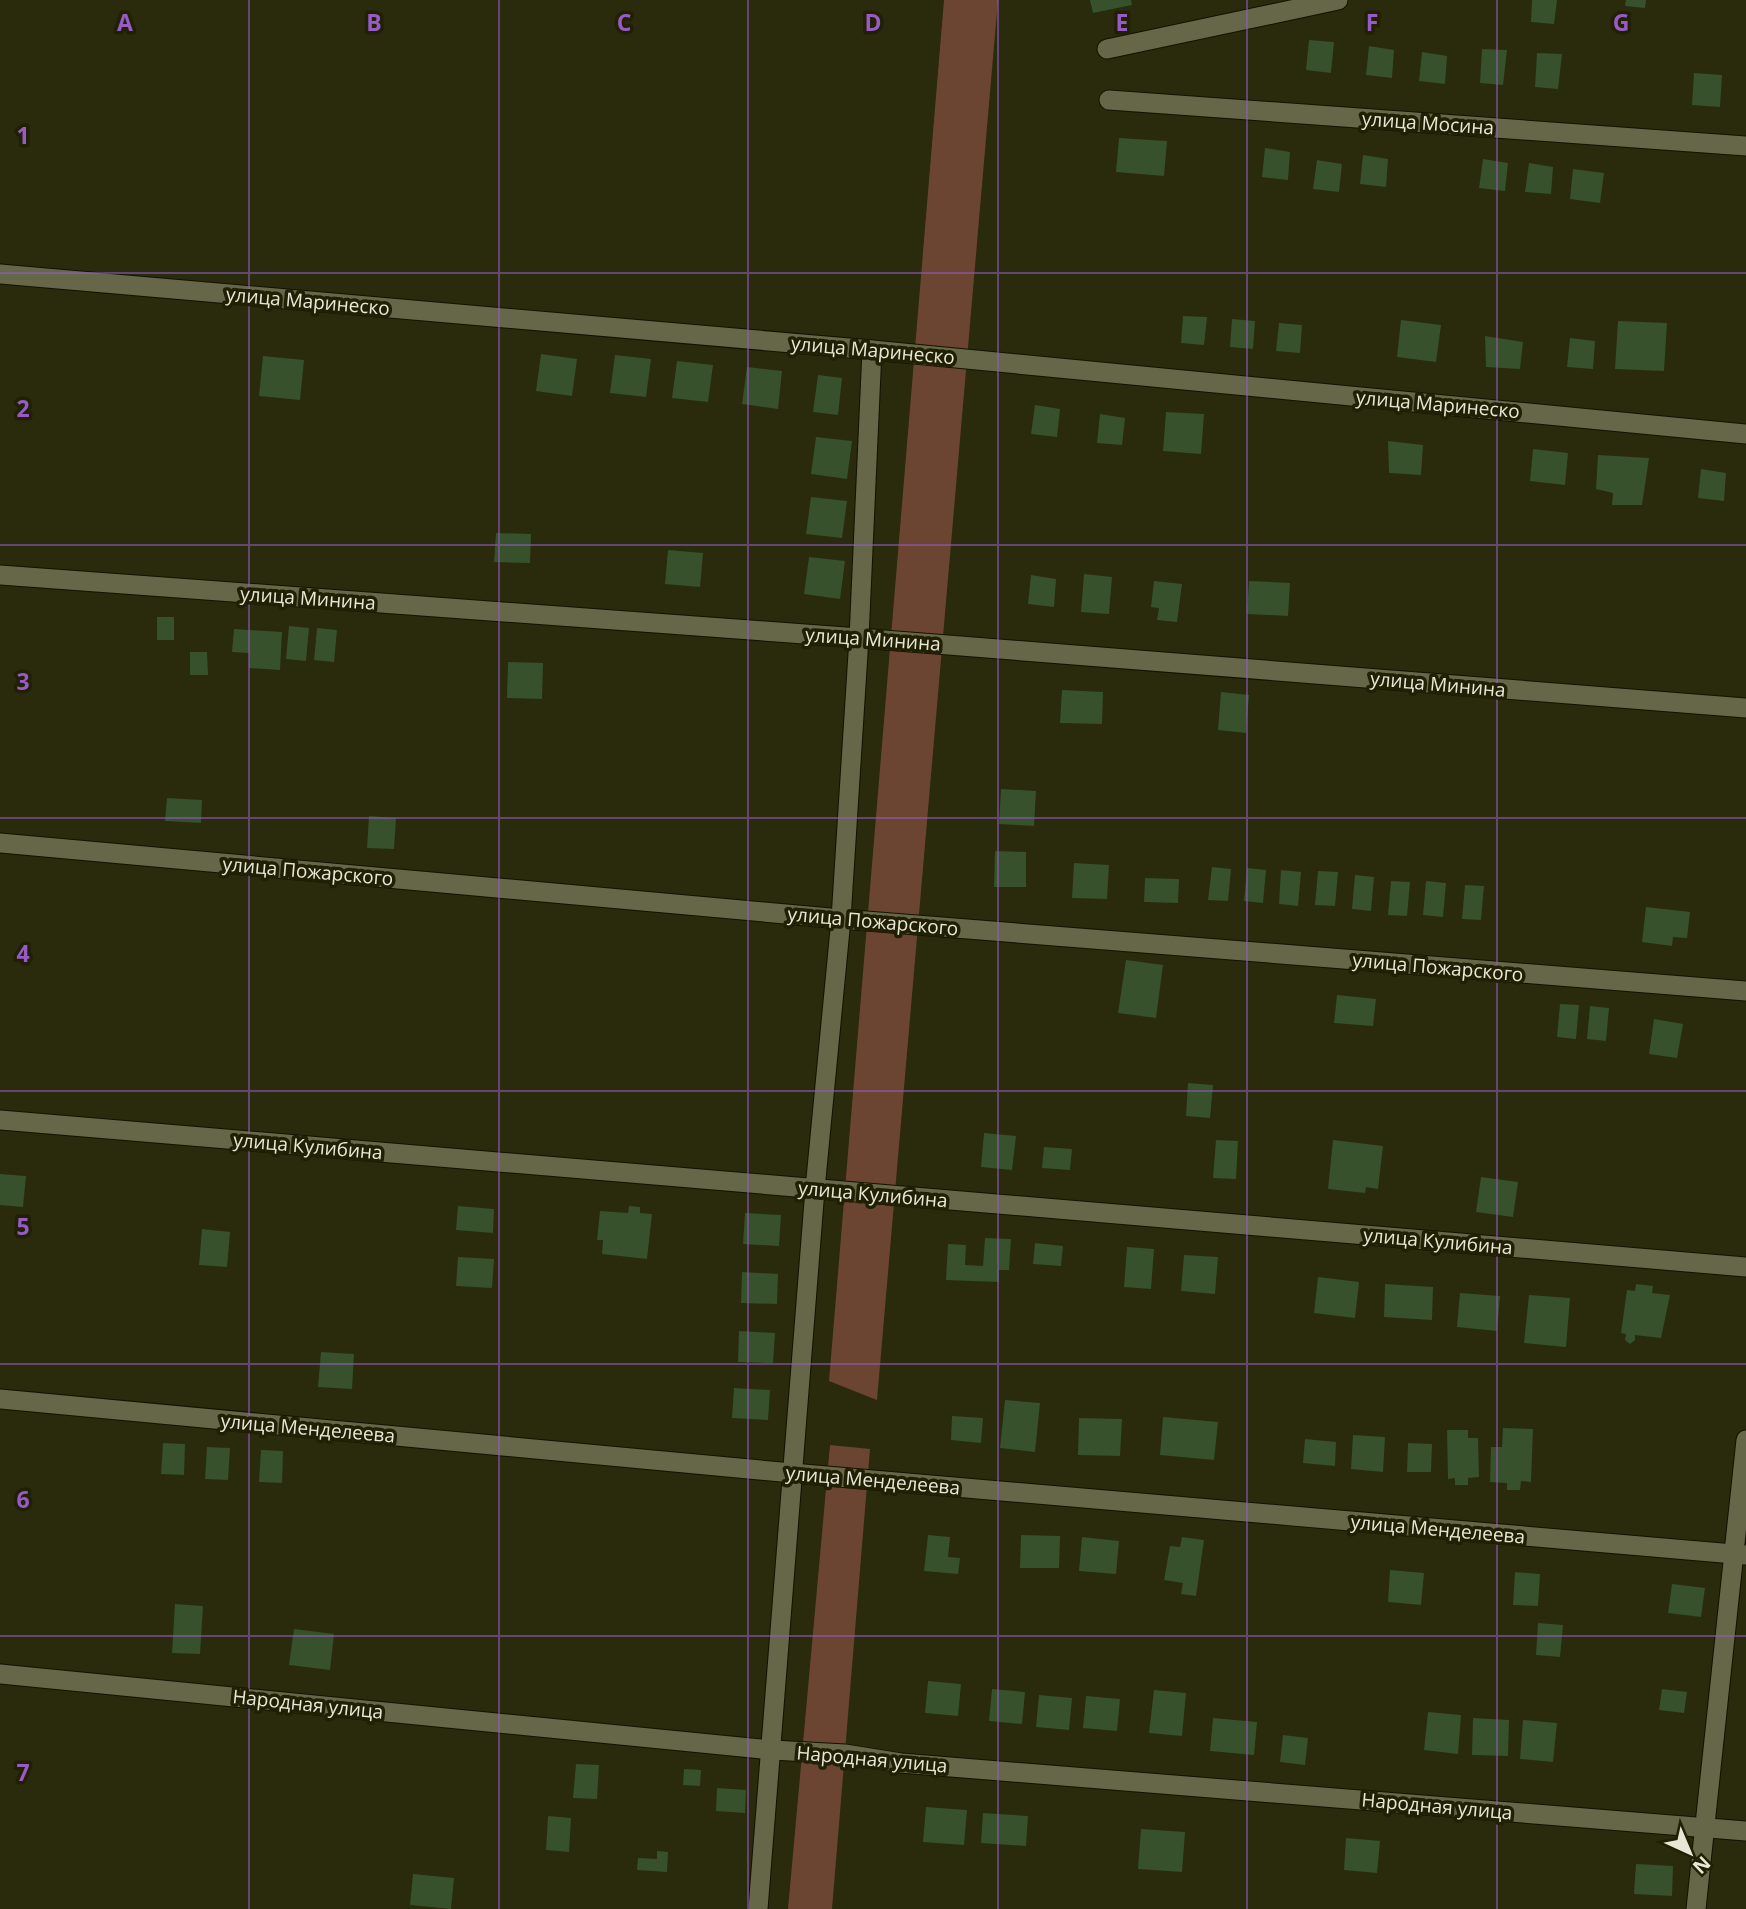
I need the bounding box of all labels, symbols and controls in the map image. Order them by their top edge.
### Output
text: A [117,6,133,38]
text: B [366,6,382,38]
text: C [617,6,631,38]
text: D [864,6,882,38]
text: E [1116,6,1128,38]
text: F [1366,6,1378,38]
text: G [1613,6,1629,38]
street label: улица Мосина [1361,105,1495,141]
text: 1 [16,119,30,151]
street label: улица Маринеско [225,281,391,321]
street label: улица Маринеско [790,330,956,370]
street label: улица Маринеско [1355,384,1521,424]
text: 2 [16,392,30,424]
street label: улица Минина [239,580,377,616]
street label: улица Минина [804,621,942,657]
text: 3 [16,665,30,697]
street label: улица Минина [1369,665,1507,703]
street label: улица Пожарского [222,851,394,891]
street label: улица Пожарского [787,901,959,941]
text: 4 [16,937,30,969]
street label: улица Пожарского [1352,947,1524,987]
street label: улица Кулибина [232,1127,384,1165]
street label: улица Кулибина [797,1175,949,1213]
text: 5 [16,1210,30,1242]
street label: улица Кулибина [1362,1222,1514,1260]
street label: улица Менделеева [220,1407,396,1449]
street label: улица Менделеева [785,1459,961,1501]
text: 6 [16,1483,30,1515]
street label: улица Менделеева [1350,1508,1526,1550]
street label: Народная улица [231,1683,385,1725]
street label: Народная улица [795,1739,949,1779]
text: 7 [16,1756,30,1788]
street label: Народная улица [1360,1786,1514,1826]
north arrow [1655,1818,1725,1888]
text: N [1687,1851,1716,1880]

